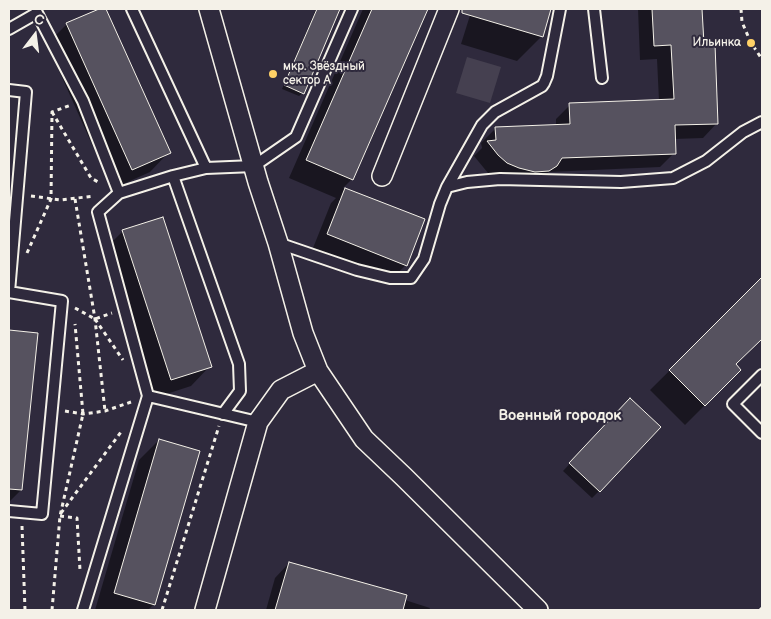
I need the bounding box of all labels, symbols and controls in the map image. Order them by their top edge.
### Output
north arrow [10,10,60,60]
text: С [32,11,46,29]
place label: Ильинка [693,36,741,50]
marker: Ильинка [745,37,757,49]
place label: мкр. Звёздный сектор А [283,60,365,88]
marker: мкр. Звёздный сектор А [267,68,279,80]
district label: Военный городок [499,407,621,425]

